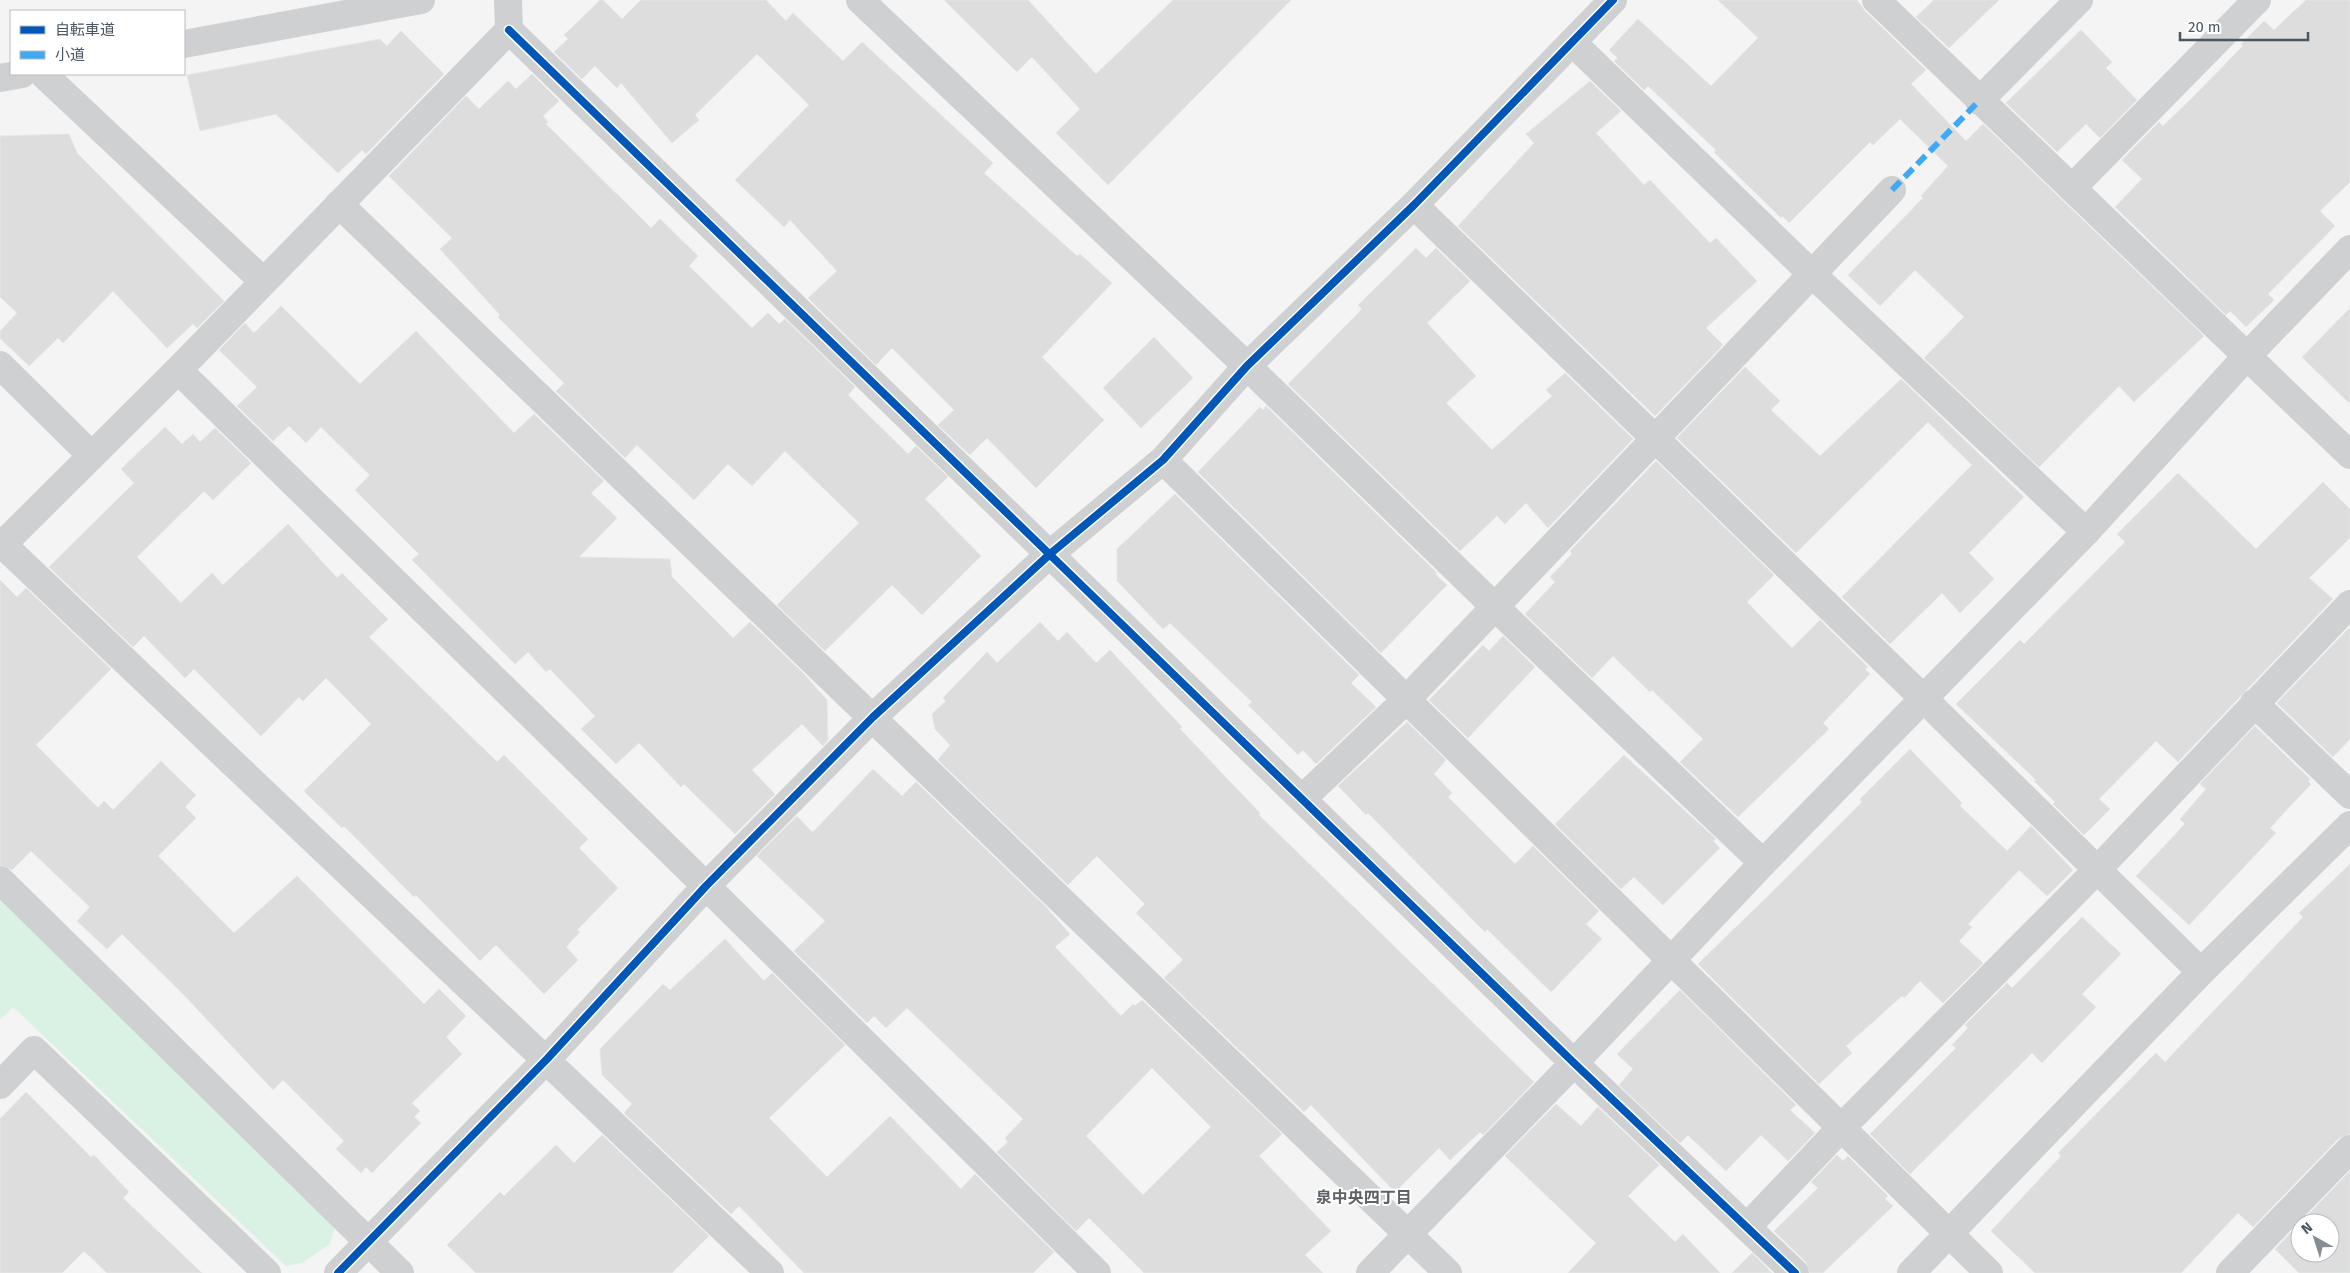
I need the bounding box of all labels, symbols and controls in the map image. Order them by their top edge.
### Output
legend [10,10,185,75]
scale bar [2180,10,2308,42]
text: 20 m [2188,18,2221,36]
text: 自転車道 [55,21,115,39]
text: 小道 [55,46,85,64]
district label: 泉中央四丁目 [1316,1188,1412,1207]
north arrow [2290,1213,2340,1263]
text: N [2298,1219,2316,1238]

